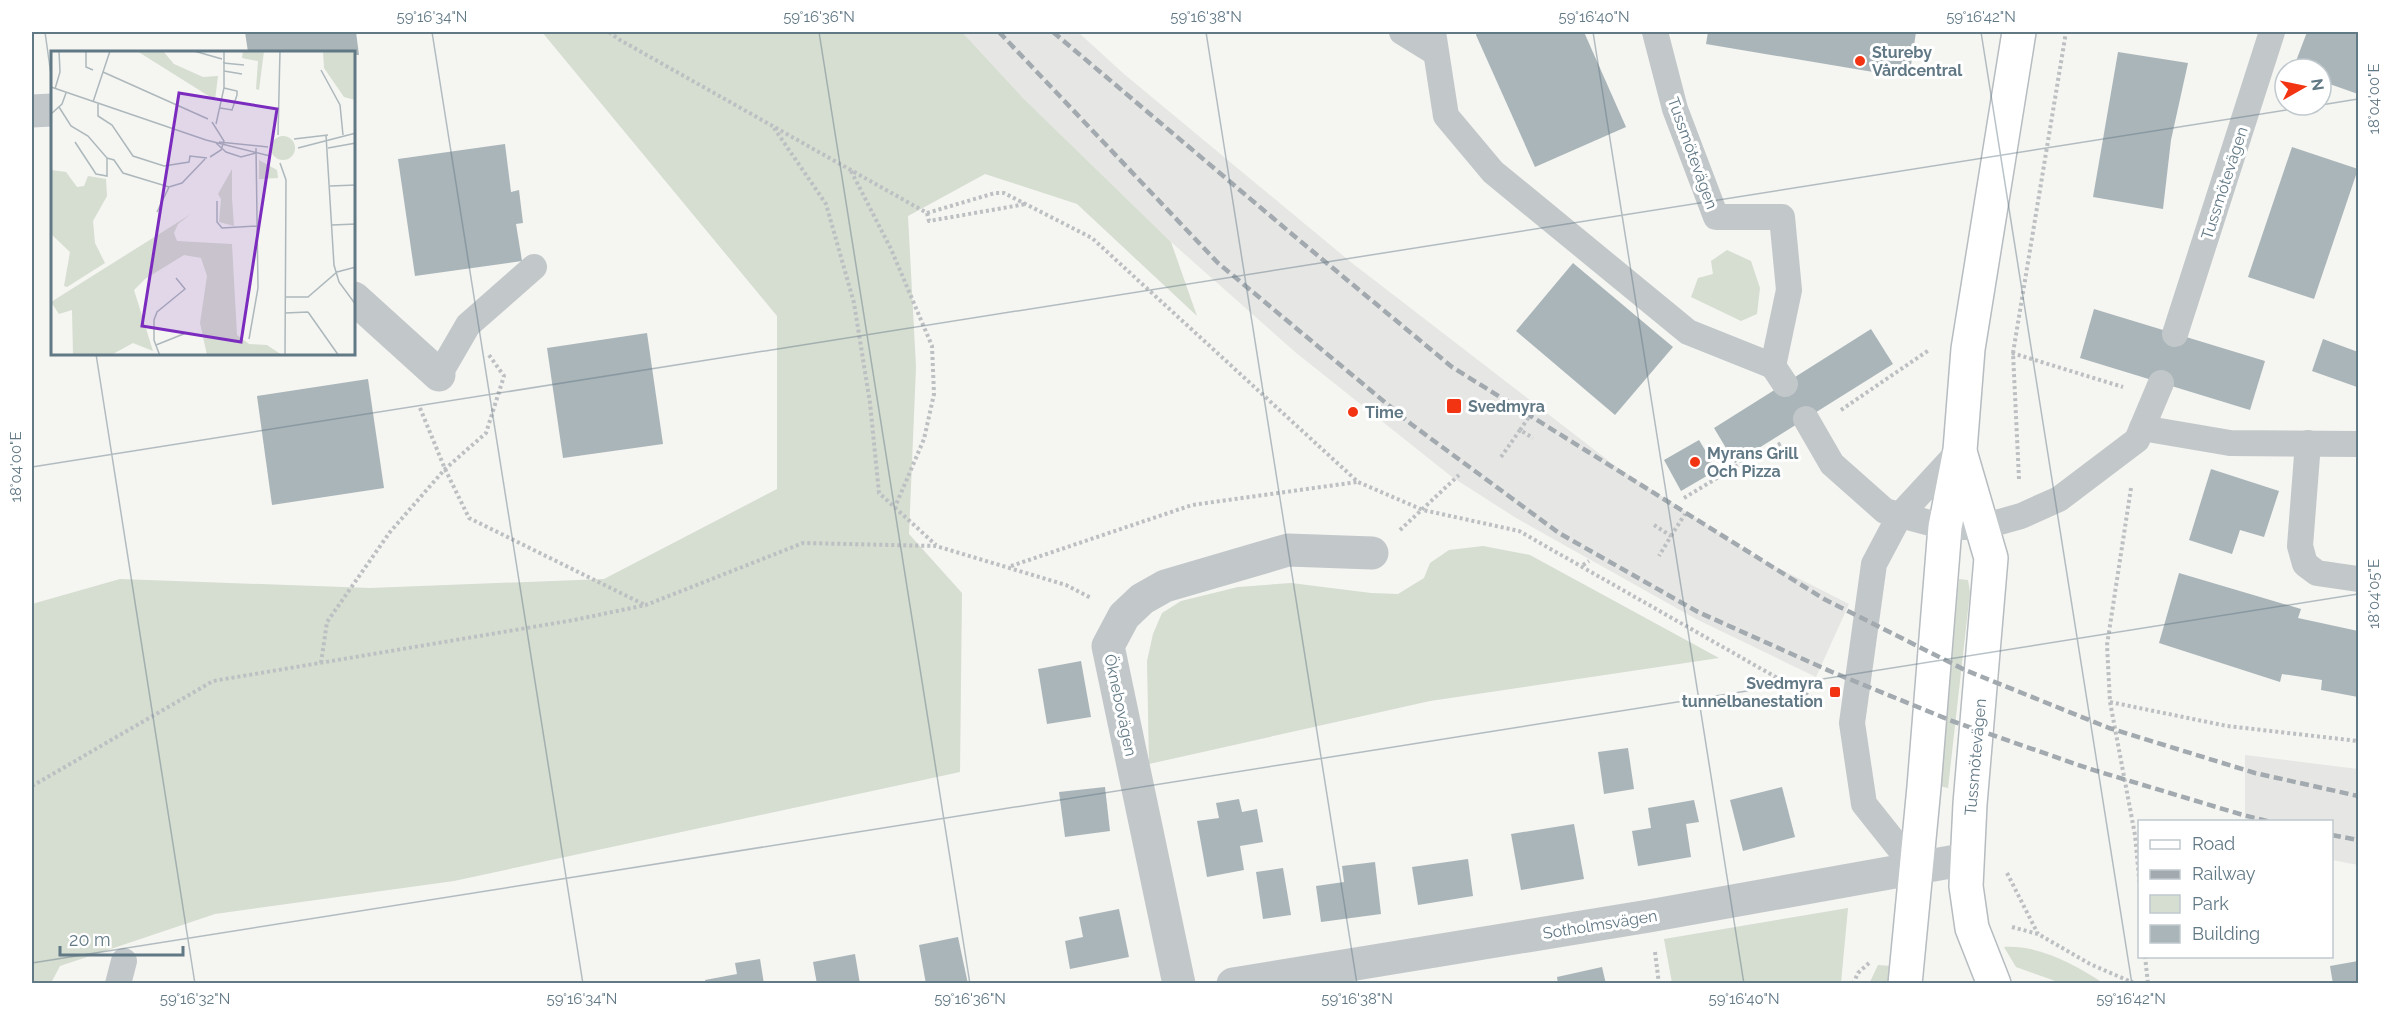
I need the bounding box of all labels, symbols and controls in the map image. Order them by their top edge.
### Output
text: 59°16'34"N [397,8,467,26]
text: 59°16'36"N [783,8,855,26]
text: 59°16'38"N [1170,8,1242,26]
text: 59°16'40"N [1559,8,1629,26]
text: 59°16'42"N [1946,8,2016,26]
place label: Stureby Vårdcentral [1872,43,1963,80]
inset map [51,51,356,356]
marker: Stureby Vårdcentral [1853,54,1867,68]
north arrow [2273,57,2333,117]
text: 18°04'00"E [2365,63,2383,135]
text: N [2307,77,2328,92]
street label: Tussmötevägen [1664,95,1722,212]
street label: Tussmötevägen [2197,124,2252,242]
marker: Svedmyra [1445,397,1463,415]
place label: Svedmyra [1468,397,1545,416]
place label: Time [1365,403,1404,422]
marker: Time [1346,405,1360,419]
text: 18°04'00"E [7,431,25,503]
place label: Myrans Grill Och Pizza [1707,444,1799,481]
marker: Myrans Grill Och Pizza [1688,455,1702,469]
text: 18°04'05"E [2365,559,2383,629]
street label: Öknebovägen [1100,652,1142,758]
place label: Svedmyra tunnelbanestation [1682,674,1823,711]
marker: Svedmyra tunnelbanestation [1828,685,1842,699]
street label: Tussmötevägen [1961,698,1990,816]
legend [2138,820,2333,958]
text: Road [2192,833,2235,854]
text: Railway [2192,863,2256,884]
text: Park [2192,893,2229,914]
street label: Sotholmsvägen [1542,906,1659,943]
scale bar [60,919,183,957]
text: Building [2192,923,2260,944]
text: 20 m [69,929,111,950]
text: 59°16'32"N [160,990,230,1008]
text: 59°16'34"N [547,990,617,1008]
text: 59°16'36"N [934,990,1006,1008]
text: 59°16'38"N [1321,990,1393,1008]
text: 59°16'40"N [1709,990,1779,1008]
text: 59°16'42"N [2096,990,2166,1008]

